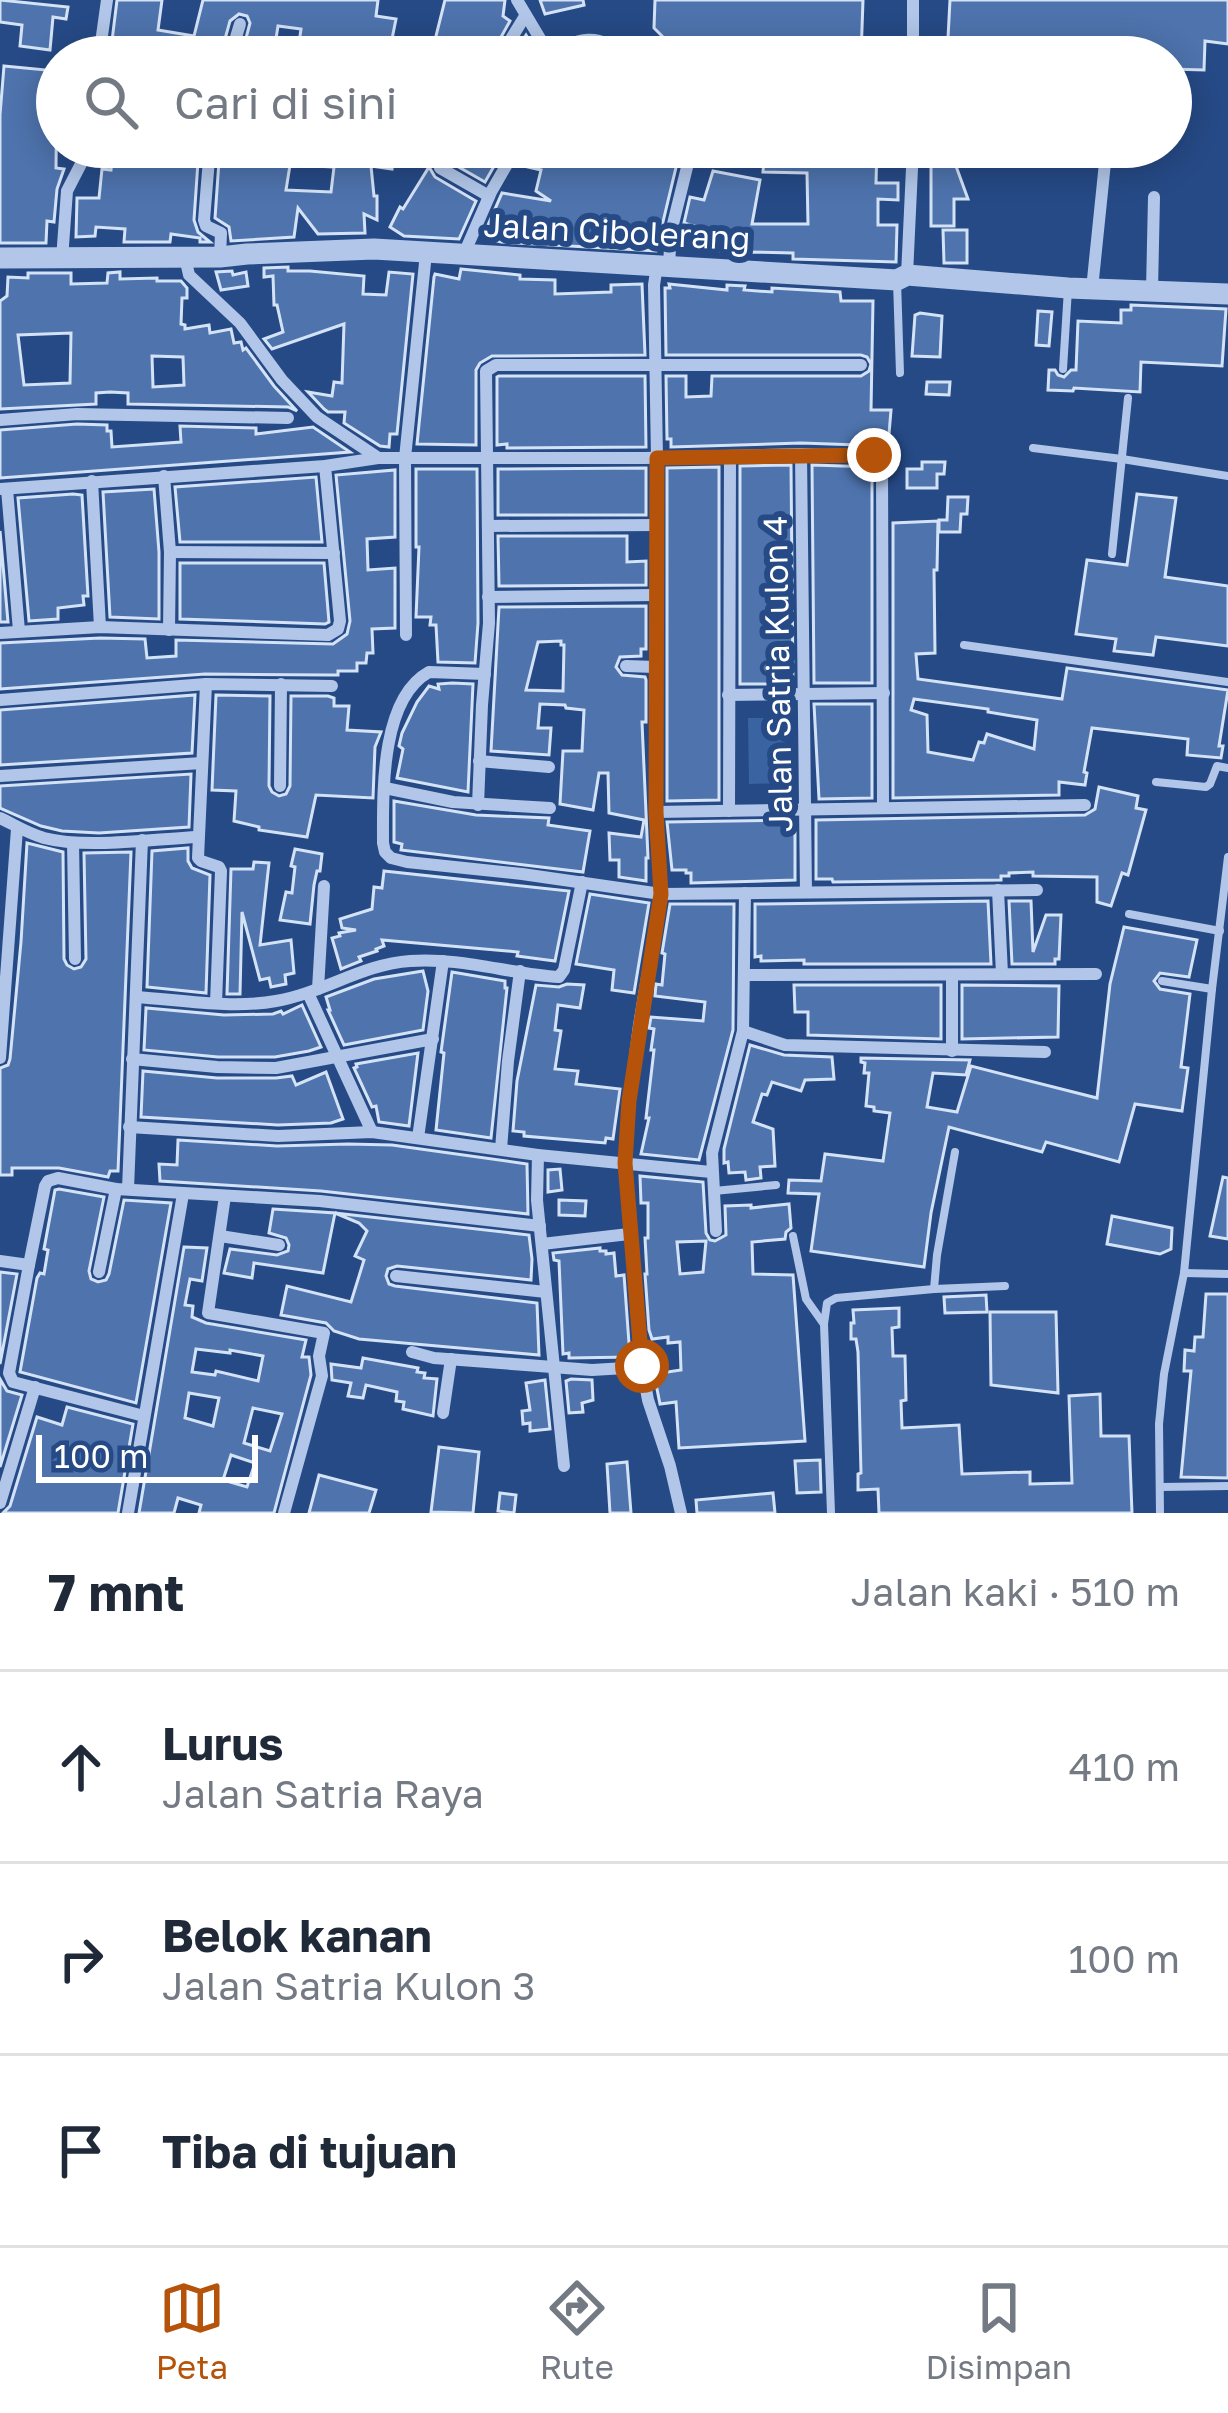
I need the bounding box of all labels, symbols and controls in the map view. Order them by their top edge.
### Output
search box [36,36,1192,168]
icon: search [78,69,144,135]
text: Cari di sini [174,75,398,129]
street label: Jalan Cibolerang [483,205,751,257]
route end [847,428,901,482]
street label: Jalan Satria Kulon 4 [755,515,799,833]
route start [615,1339,669,1393]
scale bar [36,1429,258,1482]
text: 100 m [54,1436,148,1475]
text: 7 mnt [48,1561,184,1622]
text: Jalan kaki · 510 m [851,1568,1180,1615]
text: Lurus [162,1716,284,1770]
icon: ahead [48,1734,114,1800]
text: 410 m [1069,1743,1180,1790]
text: Jalan Satria Raya [162,1770,484,1817]
text: Belok kanan [162,1908,432,1962]
icon: right [48,1926,114,1992]
text: 100 m [1068,1935,1180,1982]
text: Jalan Satria Kulon 3 [162,1962,535,2009]
icon: arrive [48,2118,114,2184]
text: Tiba di tujuan [162,2124,457,2178]
tab: Peta [156,2275,228,2386]
tab: Rute [540,2275,614,2386]
tab: Disimpan [925,2275,1072,2386]

